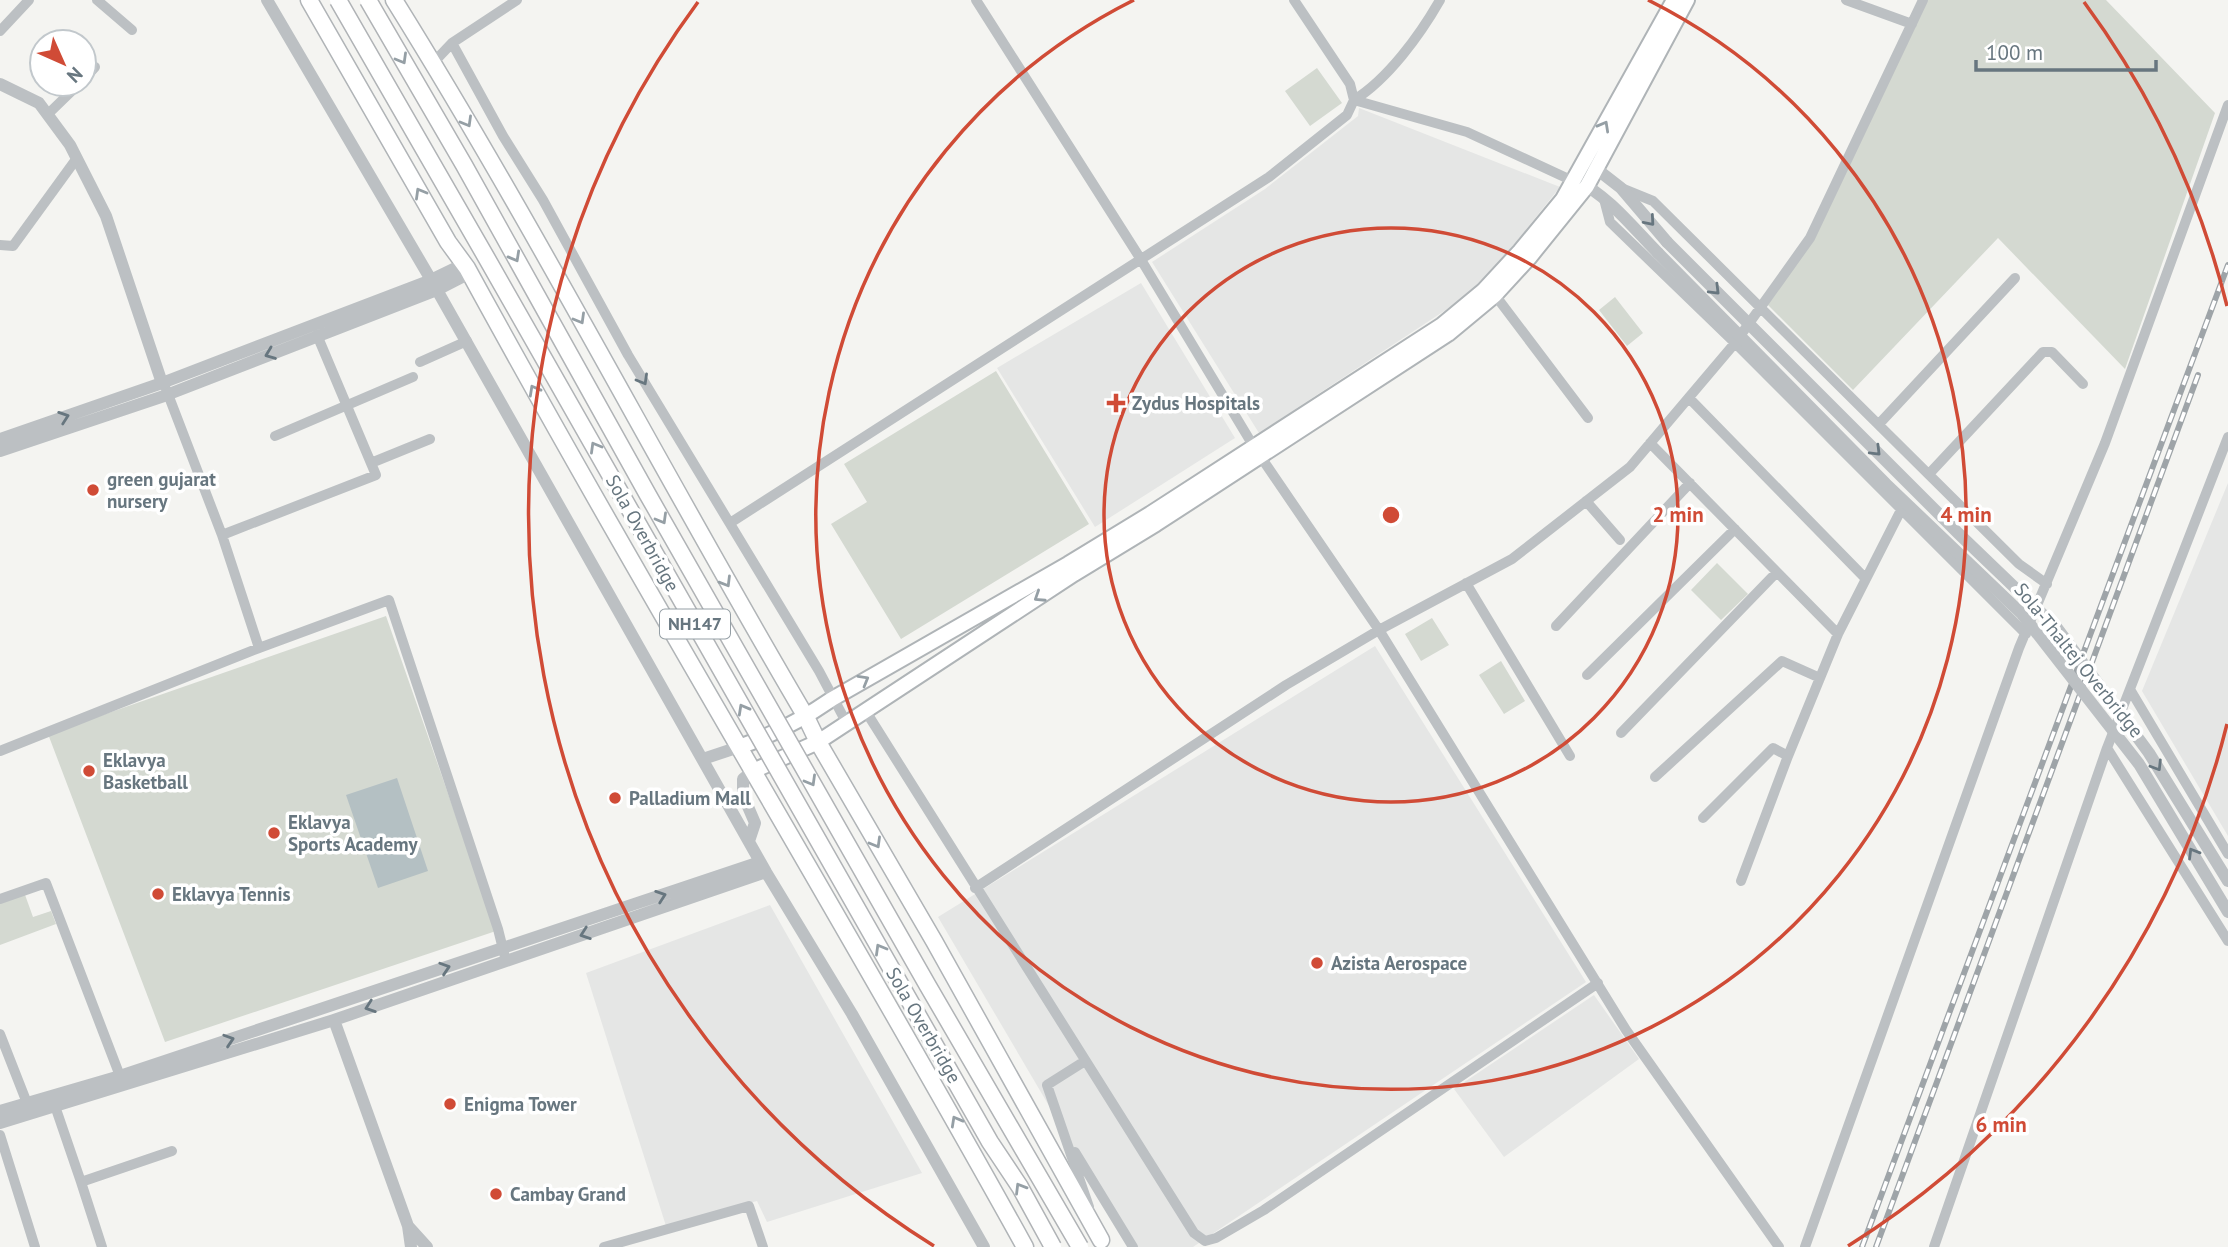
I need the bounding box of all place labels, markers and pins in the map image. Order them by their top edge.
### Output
place label: Zydus Hospitals [1132,391,1260,415]
marker: Zydus Hospitals [1106,393,1126,413]
place label: green gujarat nursery [107,467,216,513]
marker: green gujarat nursery [85,482,101,498]
centre of rings [1379,503,1403,527]
place label: Eklavya Basketball [103,748,188,794]
marker: Eklavya Basketball [81,763,97,779]
place label: Palladium Mall [629,786,751,810]
marker: Palladium Mall [607,790,623,806]
place label: Eklavya Sports Academy [288,810,418,856]
marker: Eklavya Sports Academy [266,825,282,841]
place label: Eklavya Tennis [172,882,291,906]
marker: Eklavya Tennis [150,886,166,902]
place label: Azista Aerospace [1331,951,1467,975]
marker: Azista Aerospace [1309,955,1325,971]
place label: Enigma Tower [464,1092,577,1116]
marker: Enigma Tower [442,1096,458,1112]
place label: Cambay Grand [510,1182,626,1206]
marker: Cambay Grand [488,1186,504,1202]

